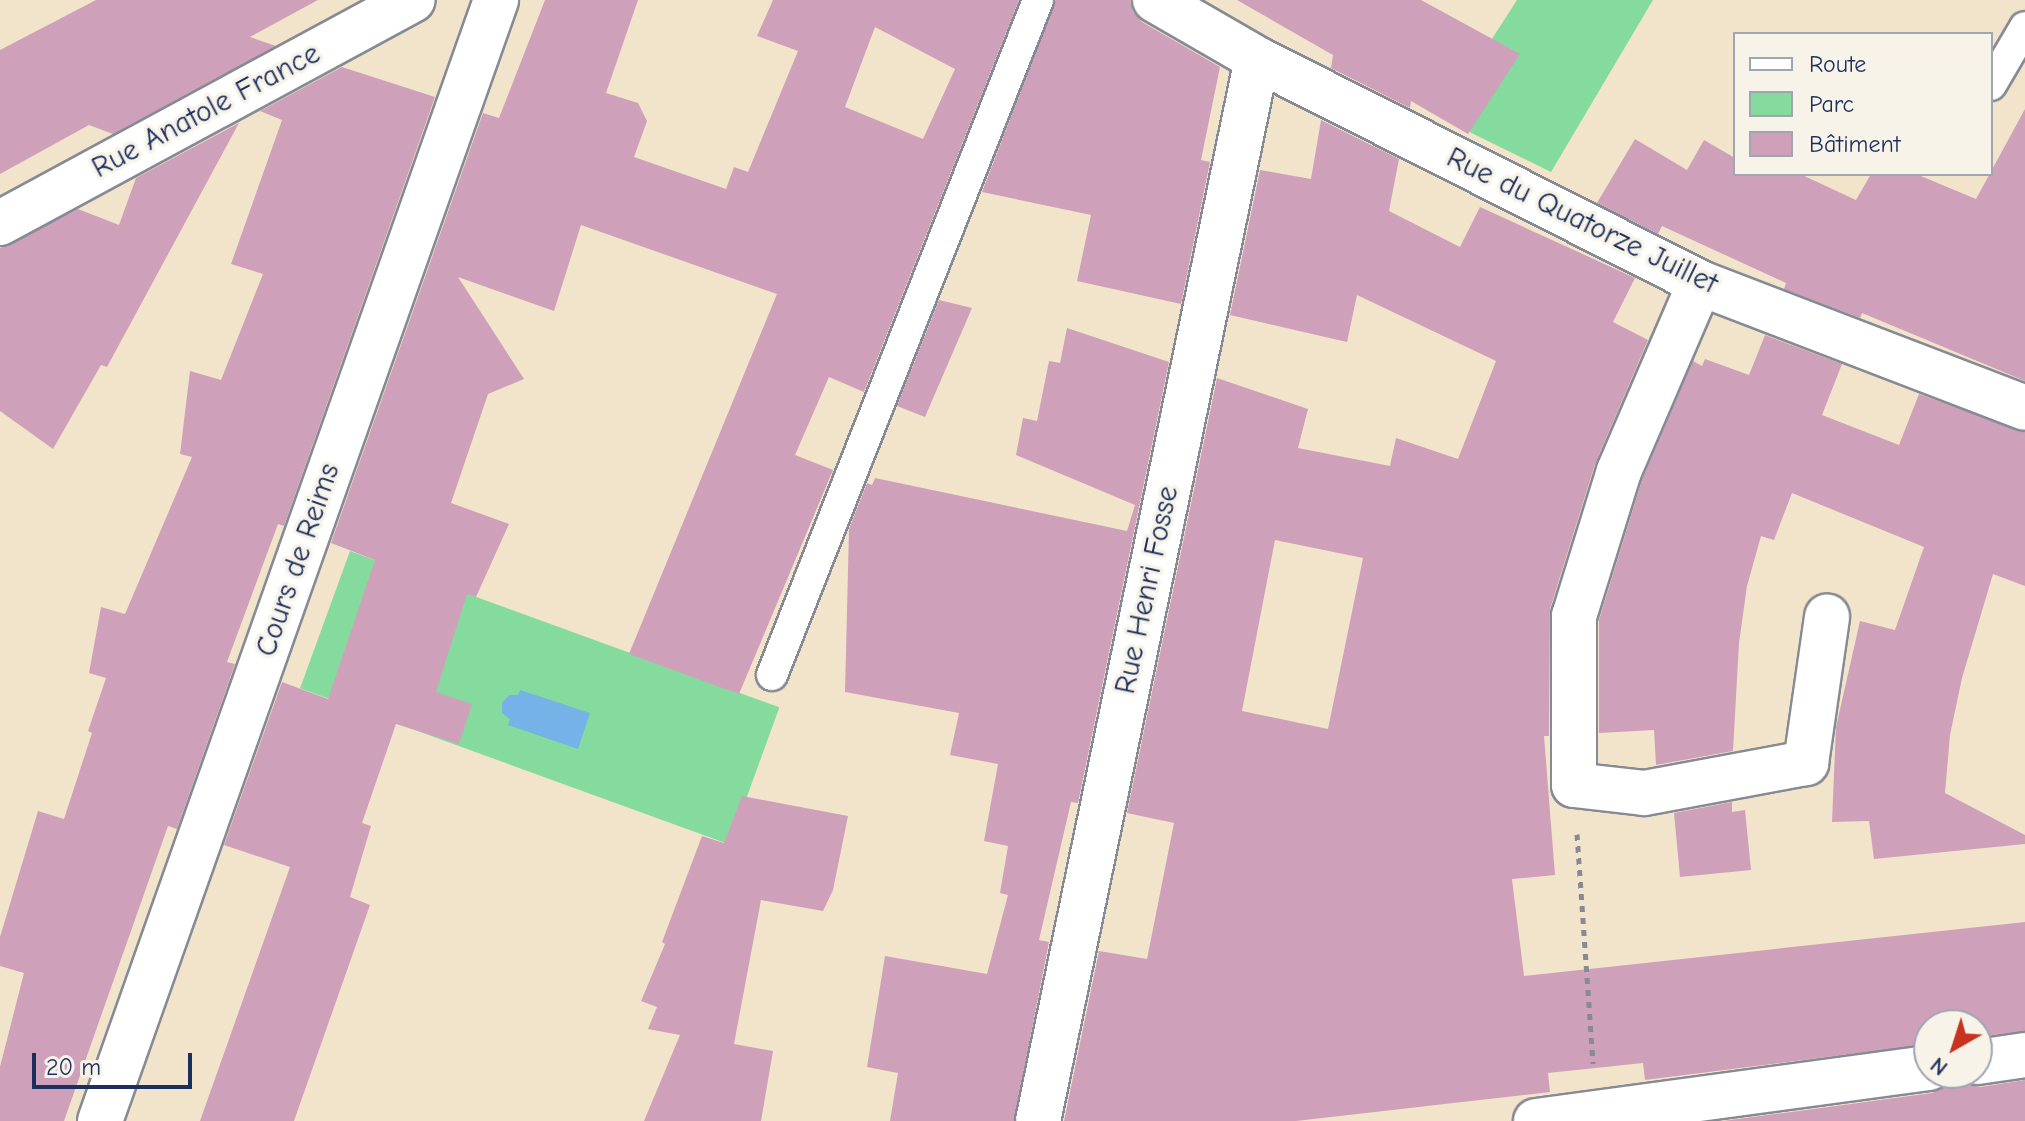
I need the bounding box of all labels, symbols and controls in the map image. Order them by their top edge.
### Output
legend [1733,32,1993,176]
street label: Rue Anatole France [86,36,326,186]
text: Route [1809,50,1866,78]
text: Parc [1809,90,1854,118]
text: Bâtiment [1809,130,1901,158]
street label: Rue du Quatorze Juillet [1441,140,1723,302]
street label: Cours de Reims [248,459,348,661]
street label: Rue Henri Fosse [1107,483,1187,697]
north arrow [1913,1009,1993,1089]
scale bar [36,1037,196,1087]
text: N [1925,1051,1953,1081]
text: 20 m [46,1053,101,1081]

